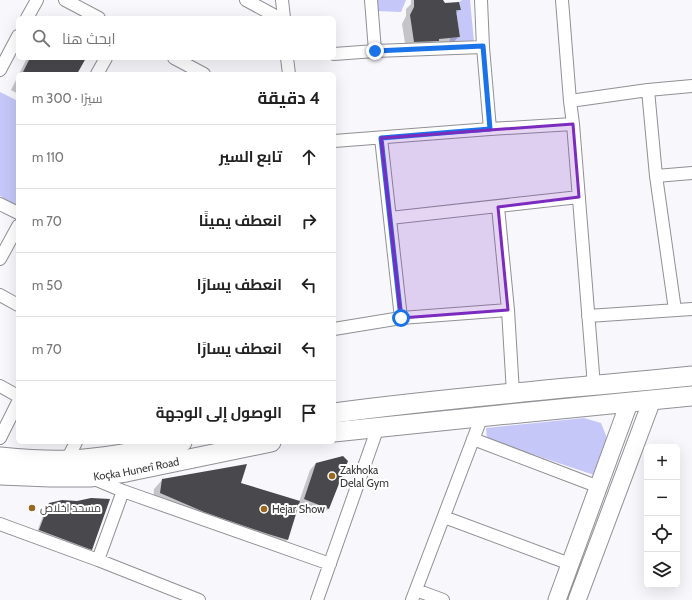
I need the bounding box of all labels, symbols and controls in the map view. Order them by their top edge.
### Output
search box [16,16,336,60]
icon: search [30,27,52,49]
text: ابحث هنا [62,30,116,48]
route end [366,42,384,60]
text: 4 دقيقة [258,88,320,108]
text: سيرًا · 300 m [32,90,102,106]
icon: ahead [298,146,320,168]
text: تابع السير [219,148,282,166]
text: 110 m [32,149,64,165]
icon: right [298,210,320,232]
text: انعطف يمينًا [199,212,282,230]
text: 70 m [32,213,62,229]
icon: left [298,274,320,296]
text: انعطف يسارًا [197,276,282,294]
text: 50 m [32,277,62,293]
route start [392,309,410,327]
icon: left [298,338,320,360]
text: انعطف يسارًا [197,340,282,358]
text: 70 m [32,341,62,357]
icon: arrive [298,402,320,424]
text: الوصول إلى الوجهة [156,404,282,422]
map controls [644,444,680,588]
button: + [644,444,680,480]
street label: Koçka Hunerî Road [92,454,180,483]
place label: Zakhoka Delal Gym [340,463,389,490]
marker: Zakhoka Delal Gym [327,471,337,481]
button: − [644,480,680,516]
place label: مسحد اخلاص [40,501,101,515]
place label: Hejar Show [272,502,325,516]
marker: مسحد اخلاص [27,503,37,513]
marker: Hejar Show [259,504,269,514]
button: locate [644,516,680,552]
button: layers [644,552,680,588]

